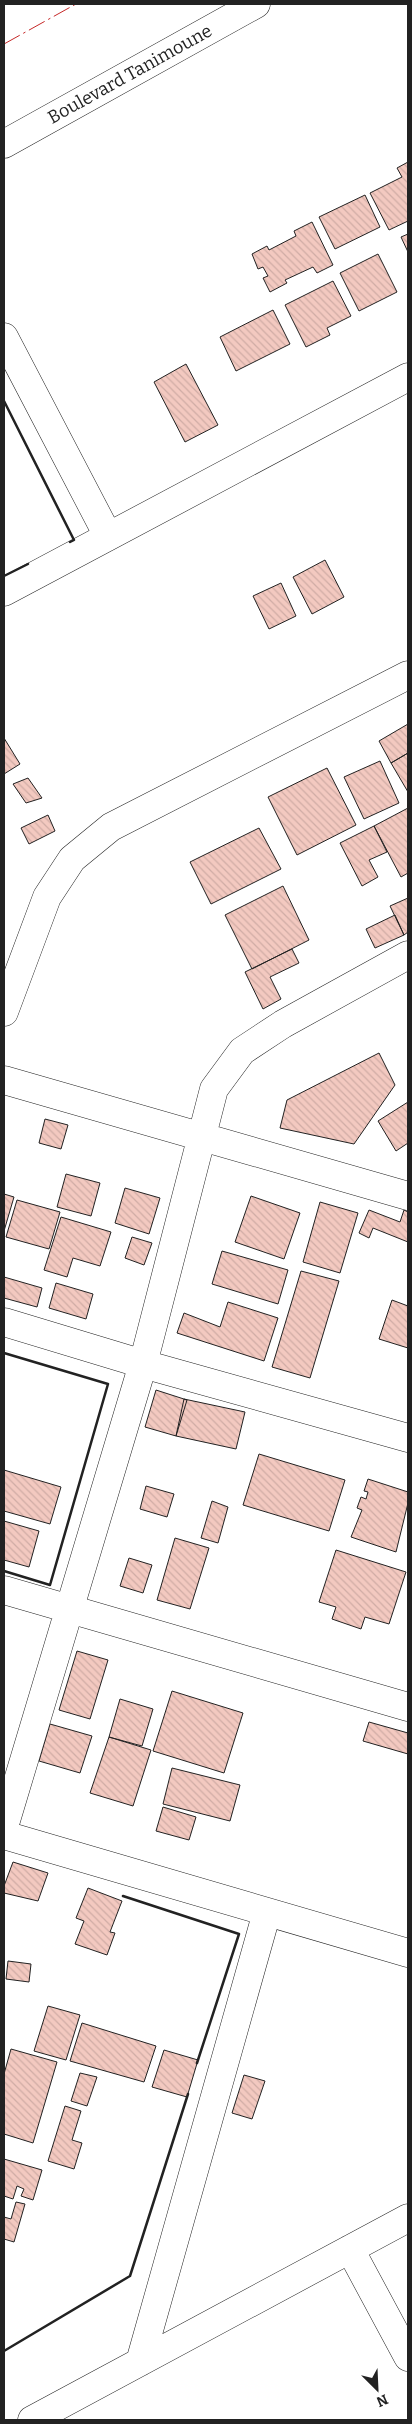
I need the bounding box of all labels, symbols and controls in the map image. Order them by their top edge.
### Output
street label: Boulevard Tanimoune [44,20,216,129]
north arrow [352,2364,402,2414]
text: N [374,2390,390,2410]

